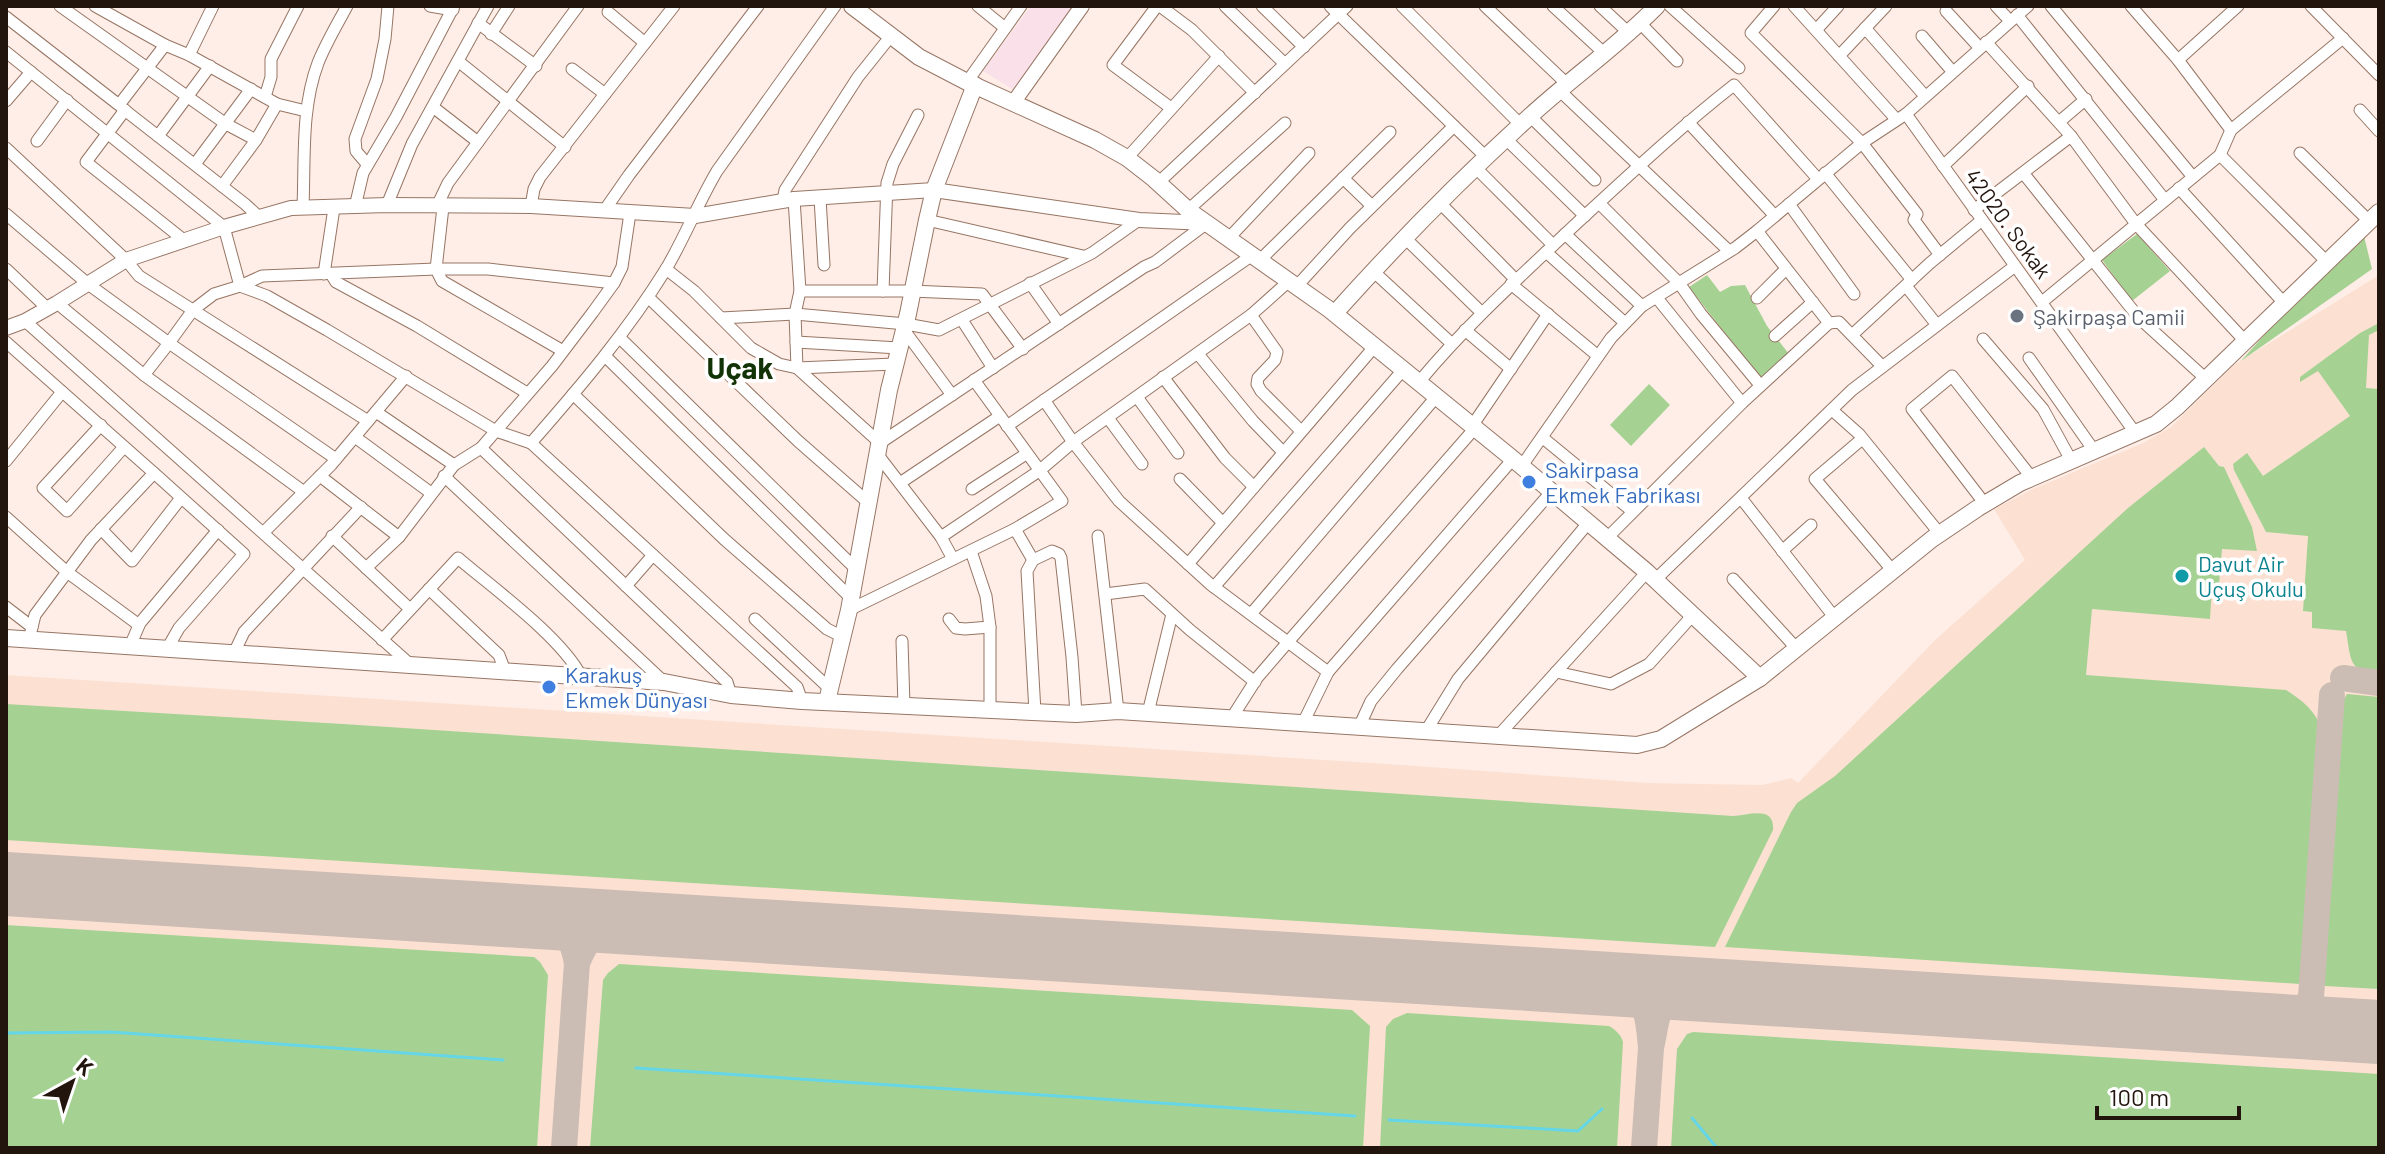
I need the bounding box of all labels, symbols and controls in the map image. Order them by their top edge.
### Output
street label: 42020. Sokak [1961,163,2057,283]
place label: Şakirpaşa Camii [2033,303,2185,329]
marker: Şakirpaşa Camii [2008,307,2026,325]
district label: Uçak [707,349,773,385]
place label: Sakirpasa Ekmek Fabrikası [1545,456,1701,507]
marker: Sakirpasa Ekmek Fabrikası [1520,473,1538,491]
place label: Davut Air Uçuş Okulu [2198,550,2304,601]
marker: Davut Air Uçuş Okulu [2173,567,2191,585]
place label: Karakuş Ekmek Dünyası [565,661,708,712]
marker: Karakuş Ekmek Dünyası [540,678,558,696]
north arrow [32,1042,112,1122]
text: K [72,1052,99,1080]
scale bar [2097,1070,2239,1120]
text: 100 m [2109,1082,2169,1111]

